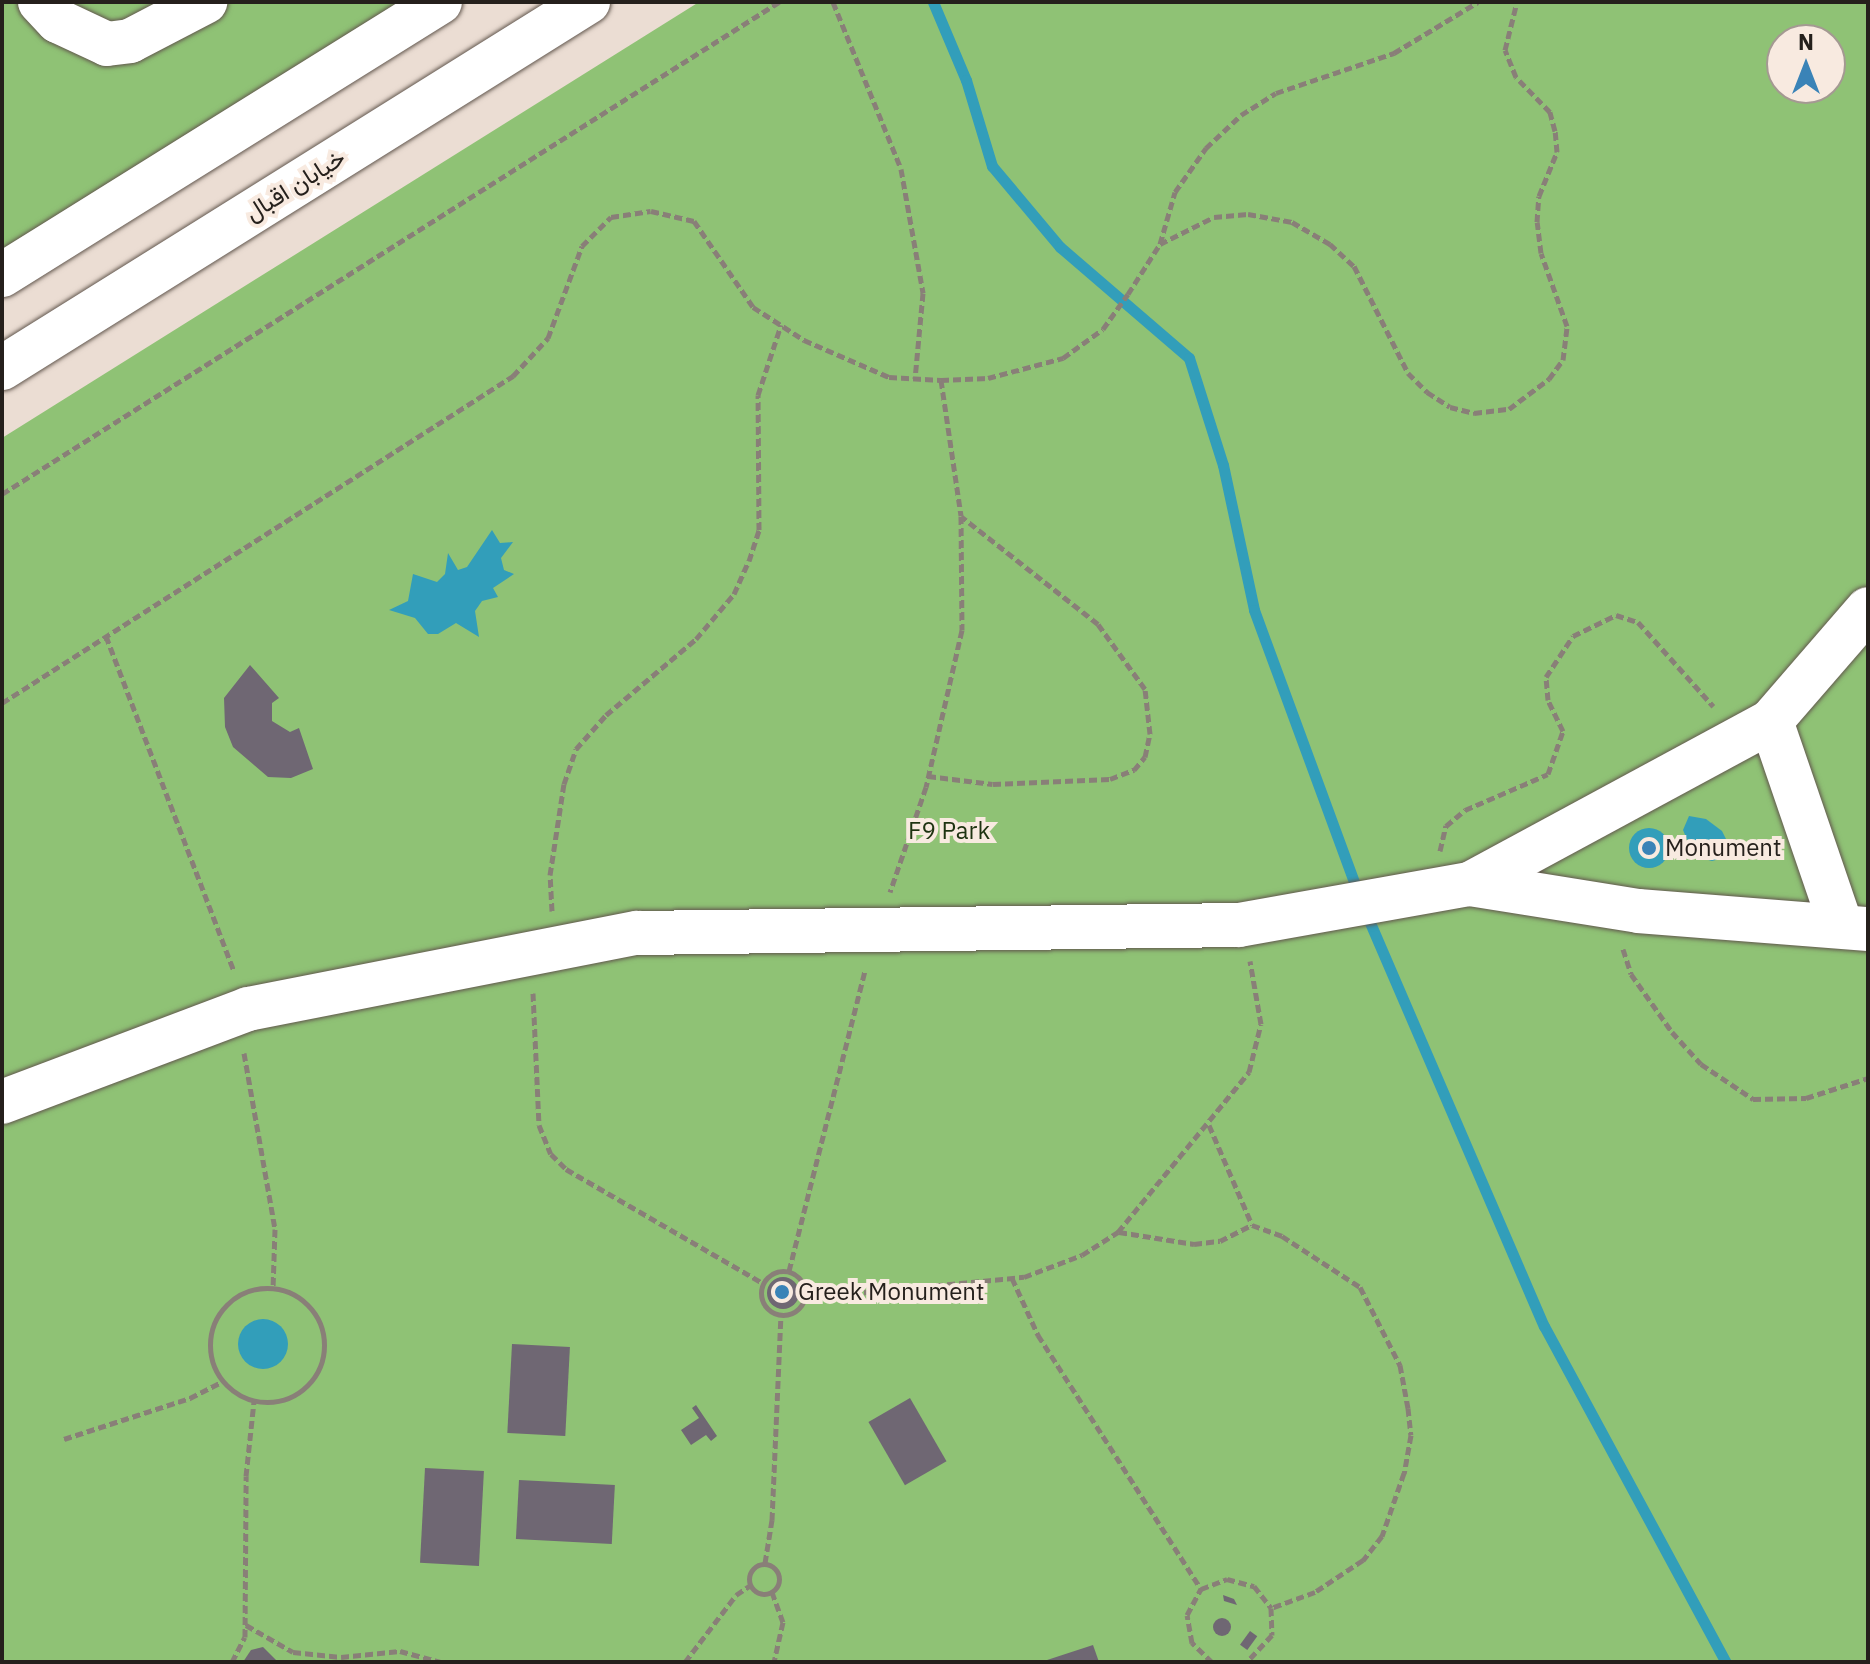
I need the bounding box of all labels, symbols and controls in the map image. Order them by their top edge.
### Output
north arrow [1766,24,1846,104]
text: N [1798,27,1814,56]
street label: خیابان اقبال [240,143,350,227]
park label: F9 Park [908,817,990,845]
place label: Monument [1665,834,1781,862]
marker: Monument [1640,839,1658,857]
place label: Greek Monument [798,1278,984,1306]
marker: Greek Monument [773,1283,791,1301]

